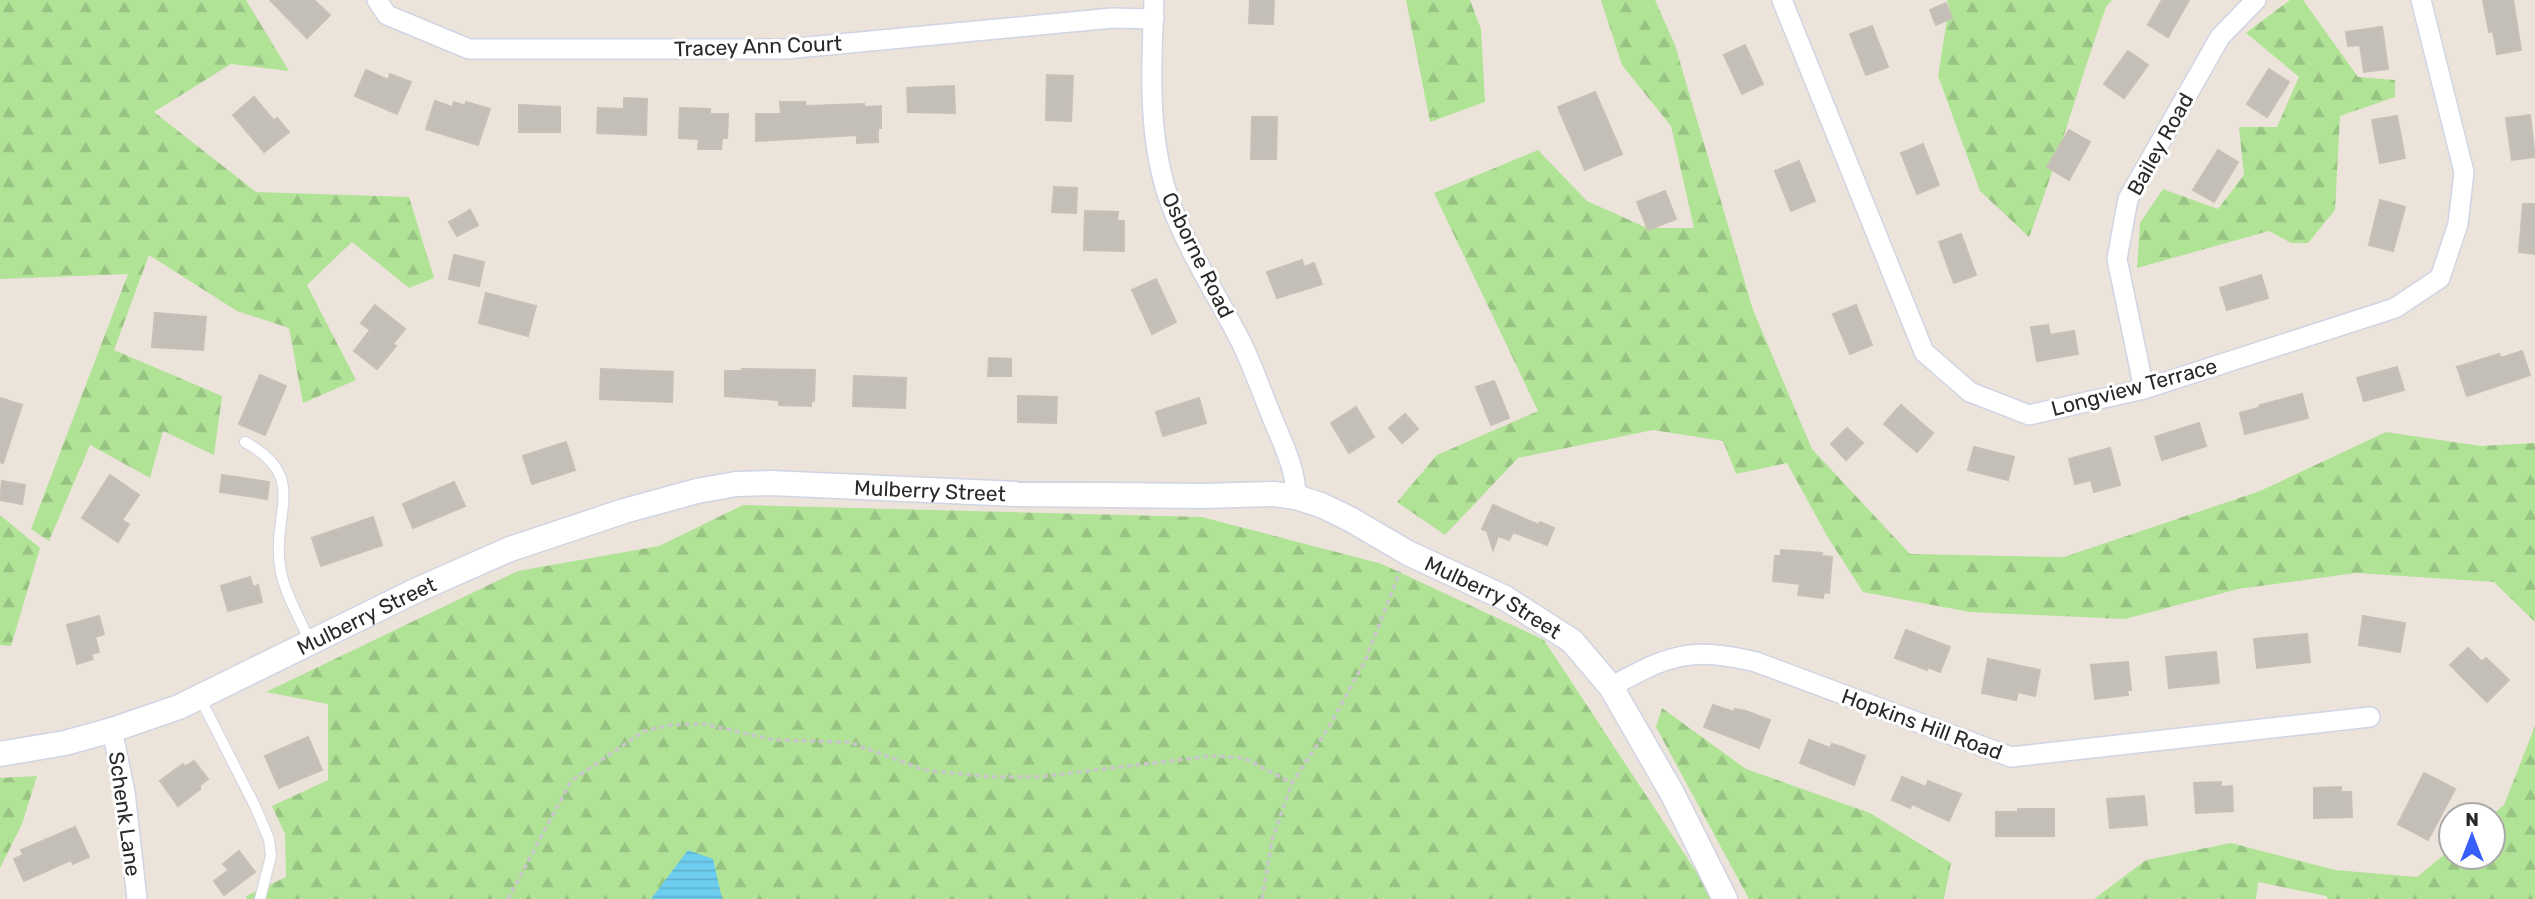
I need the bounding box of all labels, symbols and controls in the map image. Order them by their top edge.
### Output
street label: Tracey Ann Court [674,31,842,61]
street label: Bailey Road [2122,88,2198,200]
street label: Osborne Road [1157,188,1239,322]
street label: Longview Terrace [2048,353,2220,421]
street label: Mulberry Street [854,474,1006,506]
street label: Mulberry Street [1421,550,1566,644]
street label: Mulberry Street [293,571,440,660]
street label: Hopkins Hill Road [1838,683,2006,765]
street label: Schenk Lane [104,750,146,878]
north arrow [2437,801,2507,871]
text: N [2465,808,2479,831]

